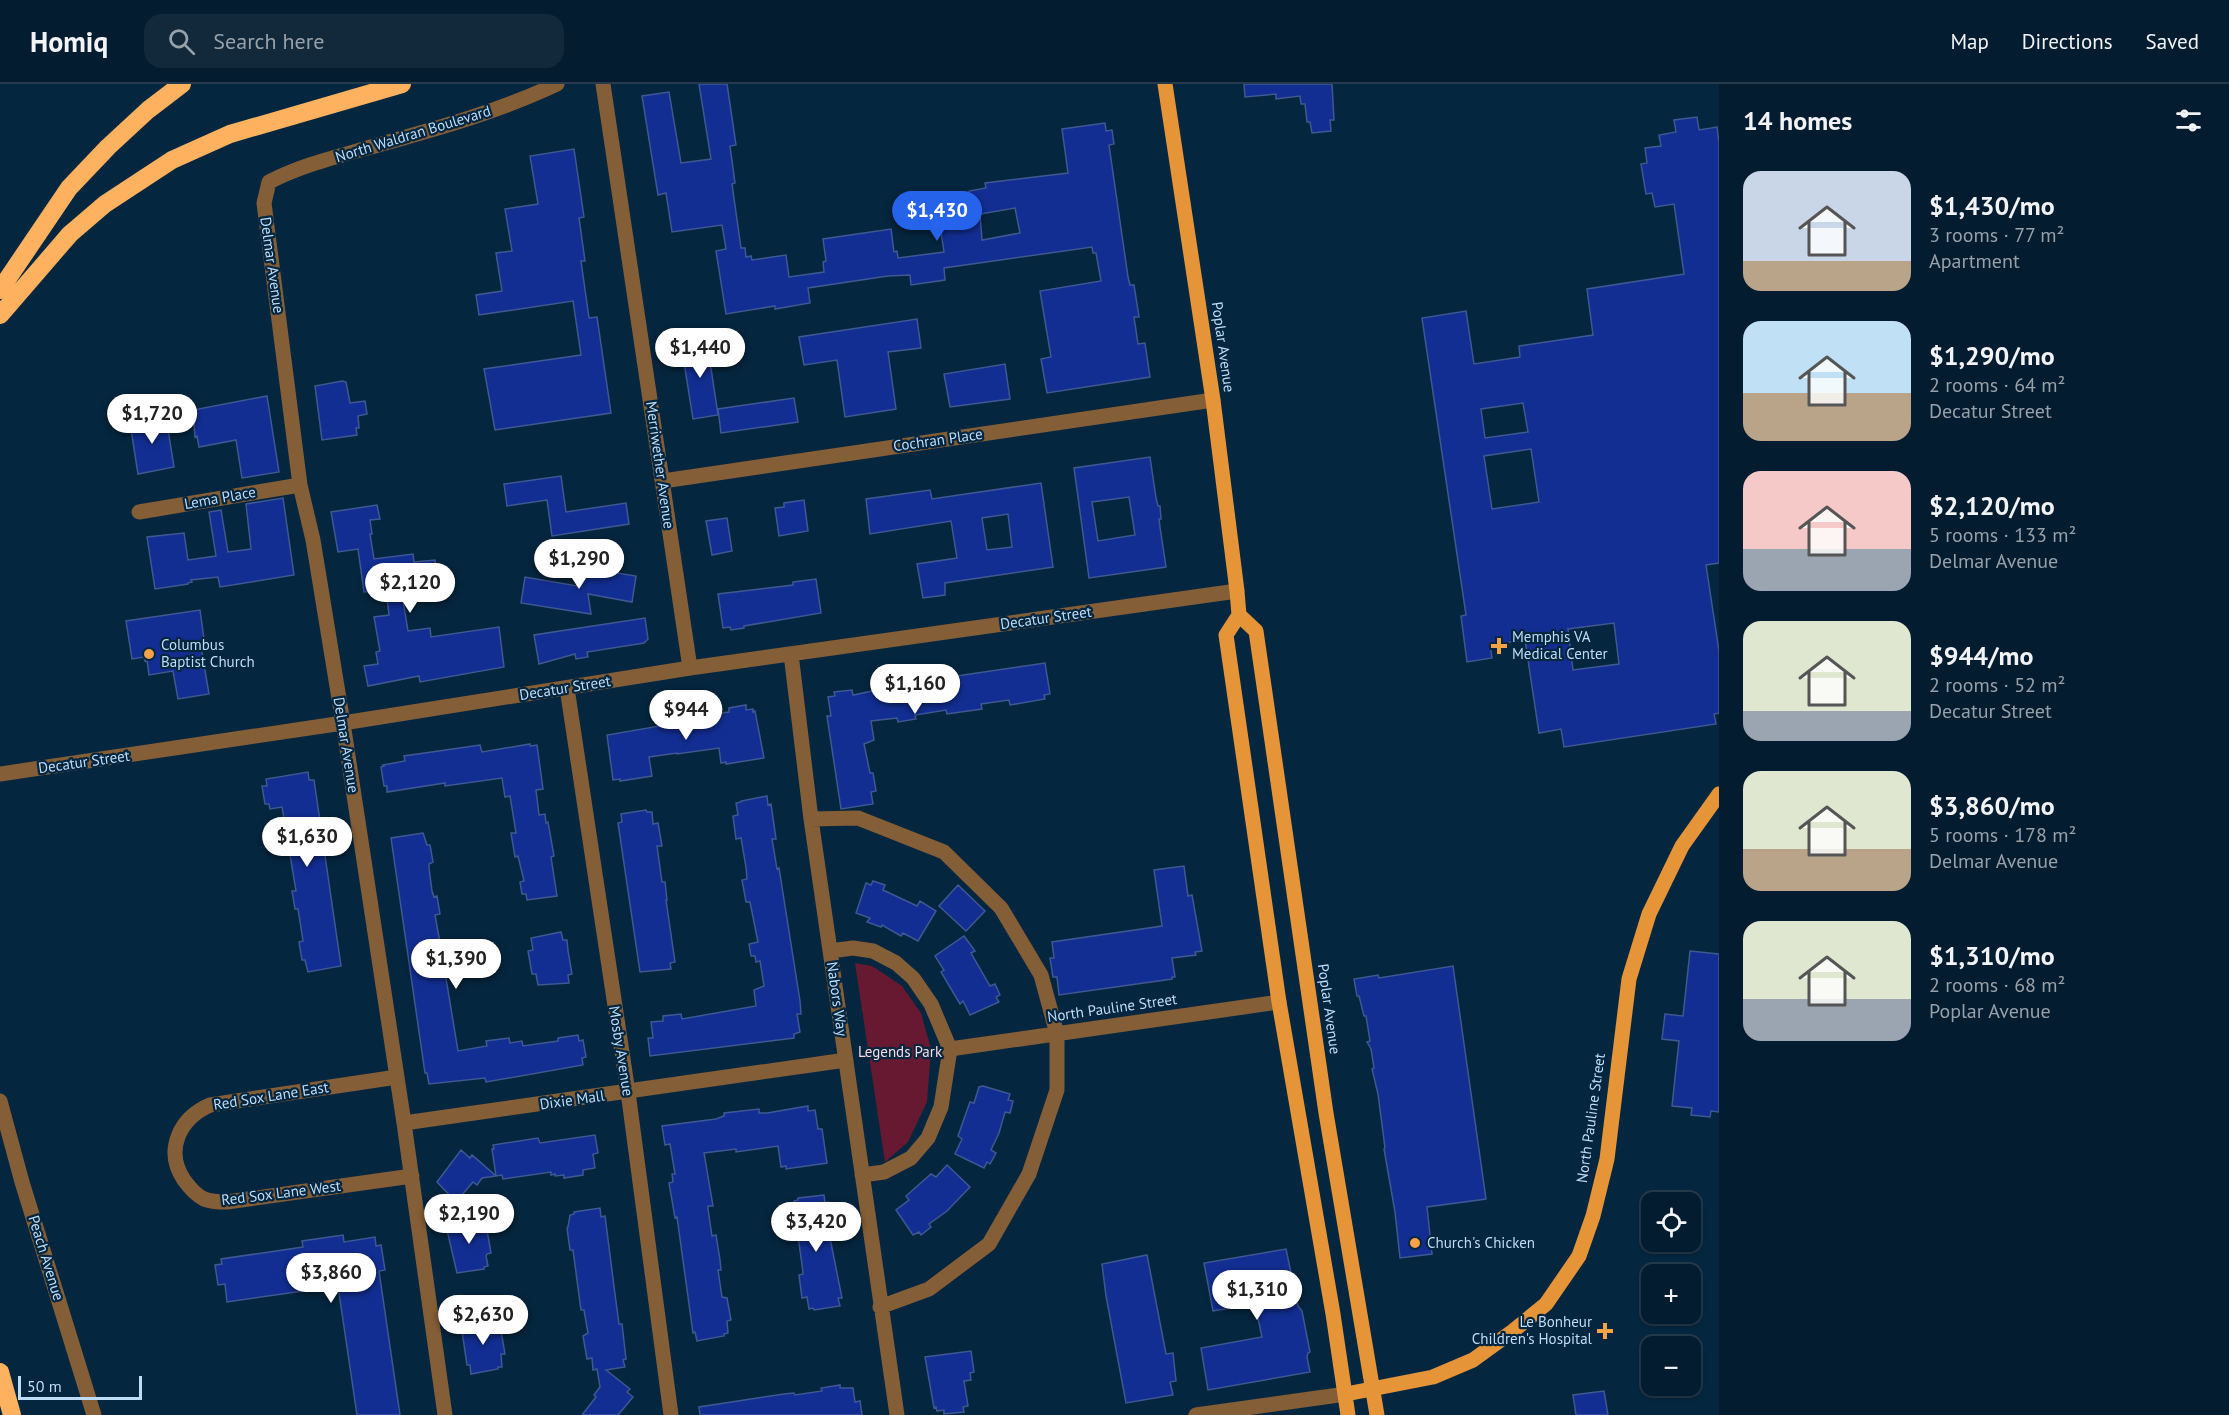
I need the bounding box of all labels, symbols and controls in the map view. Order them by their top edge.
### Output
search box [144,14,564,68]
text: Homiq [30,23,108,60]
icon: search [165,25,198,58]
text: Search here [213,27,324,55]
text: Map [1950,28,1989,55]
text: Directions [2022,28,2113,55]
text: Saved [2146,28,2199,55]
street label: North Waldran Boulevard [333,101,493,166]
text: 14 homes [1743,104,1852,137]
icon: filters [2172,104,2205,137]
text: $1,430/mo [1929,189,2055,222]
pin: $1,430 [888,191,986,242]
icon: home [1791,195,1863,267]
text: $1,430 [906,197,968,223]
street label: Delmar Avenue [256,216,289,314]
text: 3 rooms · 77 m² [1929,222,2064,248]
text: Apartment [1929,248,2020,274]
street label: Poplar Avenue [1208,300,1239,393]
pin: $1,440 [651,328,749,379]
text: $1,440 [669,334,731,360]
text: $1,290/mo [1929,339,2055,372]
icon: home [1791,345,1863,417]
text: 2 rooms · 64 m² [1929,372,2065,398]
pin: $1,720 [103,394,201,445]
text: Decatur Street [1929,398,2052,424]
text: $1,720 [121,400,183,426]
street label: Merriwether Avenue [642,400,679,530]
street label: Cochran Place [892,424,984,455]
street label: Lema Place [183,482,257,513]
text: $2,120/mo [1929,489,2055,522]
icon: home [1791,495,1863,567]
text: 5 rooms · 133 m² [1929,522,2076,548]
pin: $1,290 [530,539,628,590]
text: $1,290 [548,545,610,571]
text: Delmar Avenue [1929,548,2058,574]
pin: $2,120 [361,563,459,614]
text: $2,120 [379,569,441,595]
street label: Decatur Street [999,602,1093,633]
place label: Memphis VA Medical Center [1512,627,1608,663]
place label: Columbus Baptist Church [161,635,255,671]
marker: Memphis VA Medical Center [1490,637,1508,655]
text: $944/mo [1929,639,2033,672]
icon: home [1791,645,1863,717]
marker: Columbus Baptist Church [142,647,156,661]
pin: $1,160 [866,664,964,715]
text: $1,160 [884,670,946,696]
street label: Decatur Street [518,671,612,704]
text: 2 rooms · 52 m² [1929,672,2065,698]
pin: $944 [650,690,722,741]
street label: Delmar Avenue [330,696,363,794]
text: $944 [663,696,709,722]
text: Decatur Street [1929,698,2052,724]
street label: Decatur Street [37,746,131,777]
text: $3,860/mo [1929,789,2055,822]
icon: home [1791,795,1863,867]
pin: $1,630 [258,817,356,868]
text: 5 rooms · 178 m² [1929,822,2076,848]
text: $1,630 [276,823,338,849]
text: Delmar Avenue [1929,848,2058,874]
pin: $1,390 [407,939,505,990]
text: $1,310/mo [1929,939,2055,972]
text: $1,390 [425,945,487,971]
icon: home [1791,945,1863,1017]
street label: Nabors Way [823,960,852,1037]
street label: Poplar Avenue [1314,962,1345,1055]
text: 2 rooms · 68 m² [1929,972,2065,998]
street label: North Pauline Street [1046,989,1178,1026]
text: Poplar Avenue [1929,998,2051,1024]
street label: Mosby Avenue [605,1005,638,1097]
park label: Legends Park [858,1042,943,1061]
street label: North Pauline Street [1572,1052,1609,1184]
street label: Red Sox Lane East [212,1077,330,1114]
street label: Dixie Mall [538,1085,606,1113]
street label: Red Sox Lane West [220,1176,342,1209]
map controls [1641,1192,1701,1396]
button: locate [1641,1192,1701,1252]
pin: $2,190 [420,1194,518,1245]
text: $2,190 [438,1200,500,1226]
pin: $3,420 [767,1202,865,1253]
text: $3,420 [785,1208,847,1234]
street label: Peach Avenue [24,1213,68,1303]
place label: Church's Chicken [1427,1233,1535,1252]
marker: Church's Chicken [1408,1236,1422,1250]
pin: $3,860 [282,1253,380,1304]
text: $3,860 [300,1259,362,1285]
button: + [1641,1264,1701,1324]
pin: $1,310 [1208,1270,1306,1321]
text: $1,310 [1226,1276,1288,1302]
pin: $2,630 [434,1295,532,1346]
text: $2,630 [452,1301,514,1327]
place label: Le Bonheur Children's Hospital [1472,1312,1593,1348]
marker: Le Bonheur Children's Hospital [1596,1322,1614,1340]
button: − [1641,1336,1701,1396]
scale bar [18,1373,142,1400]
text: 50 m [27,1376,62,1396]

